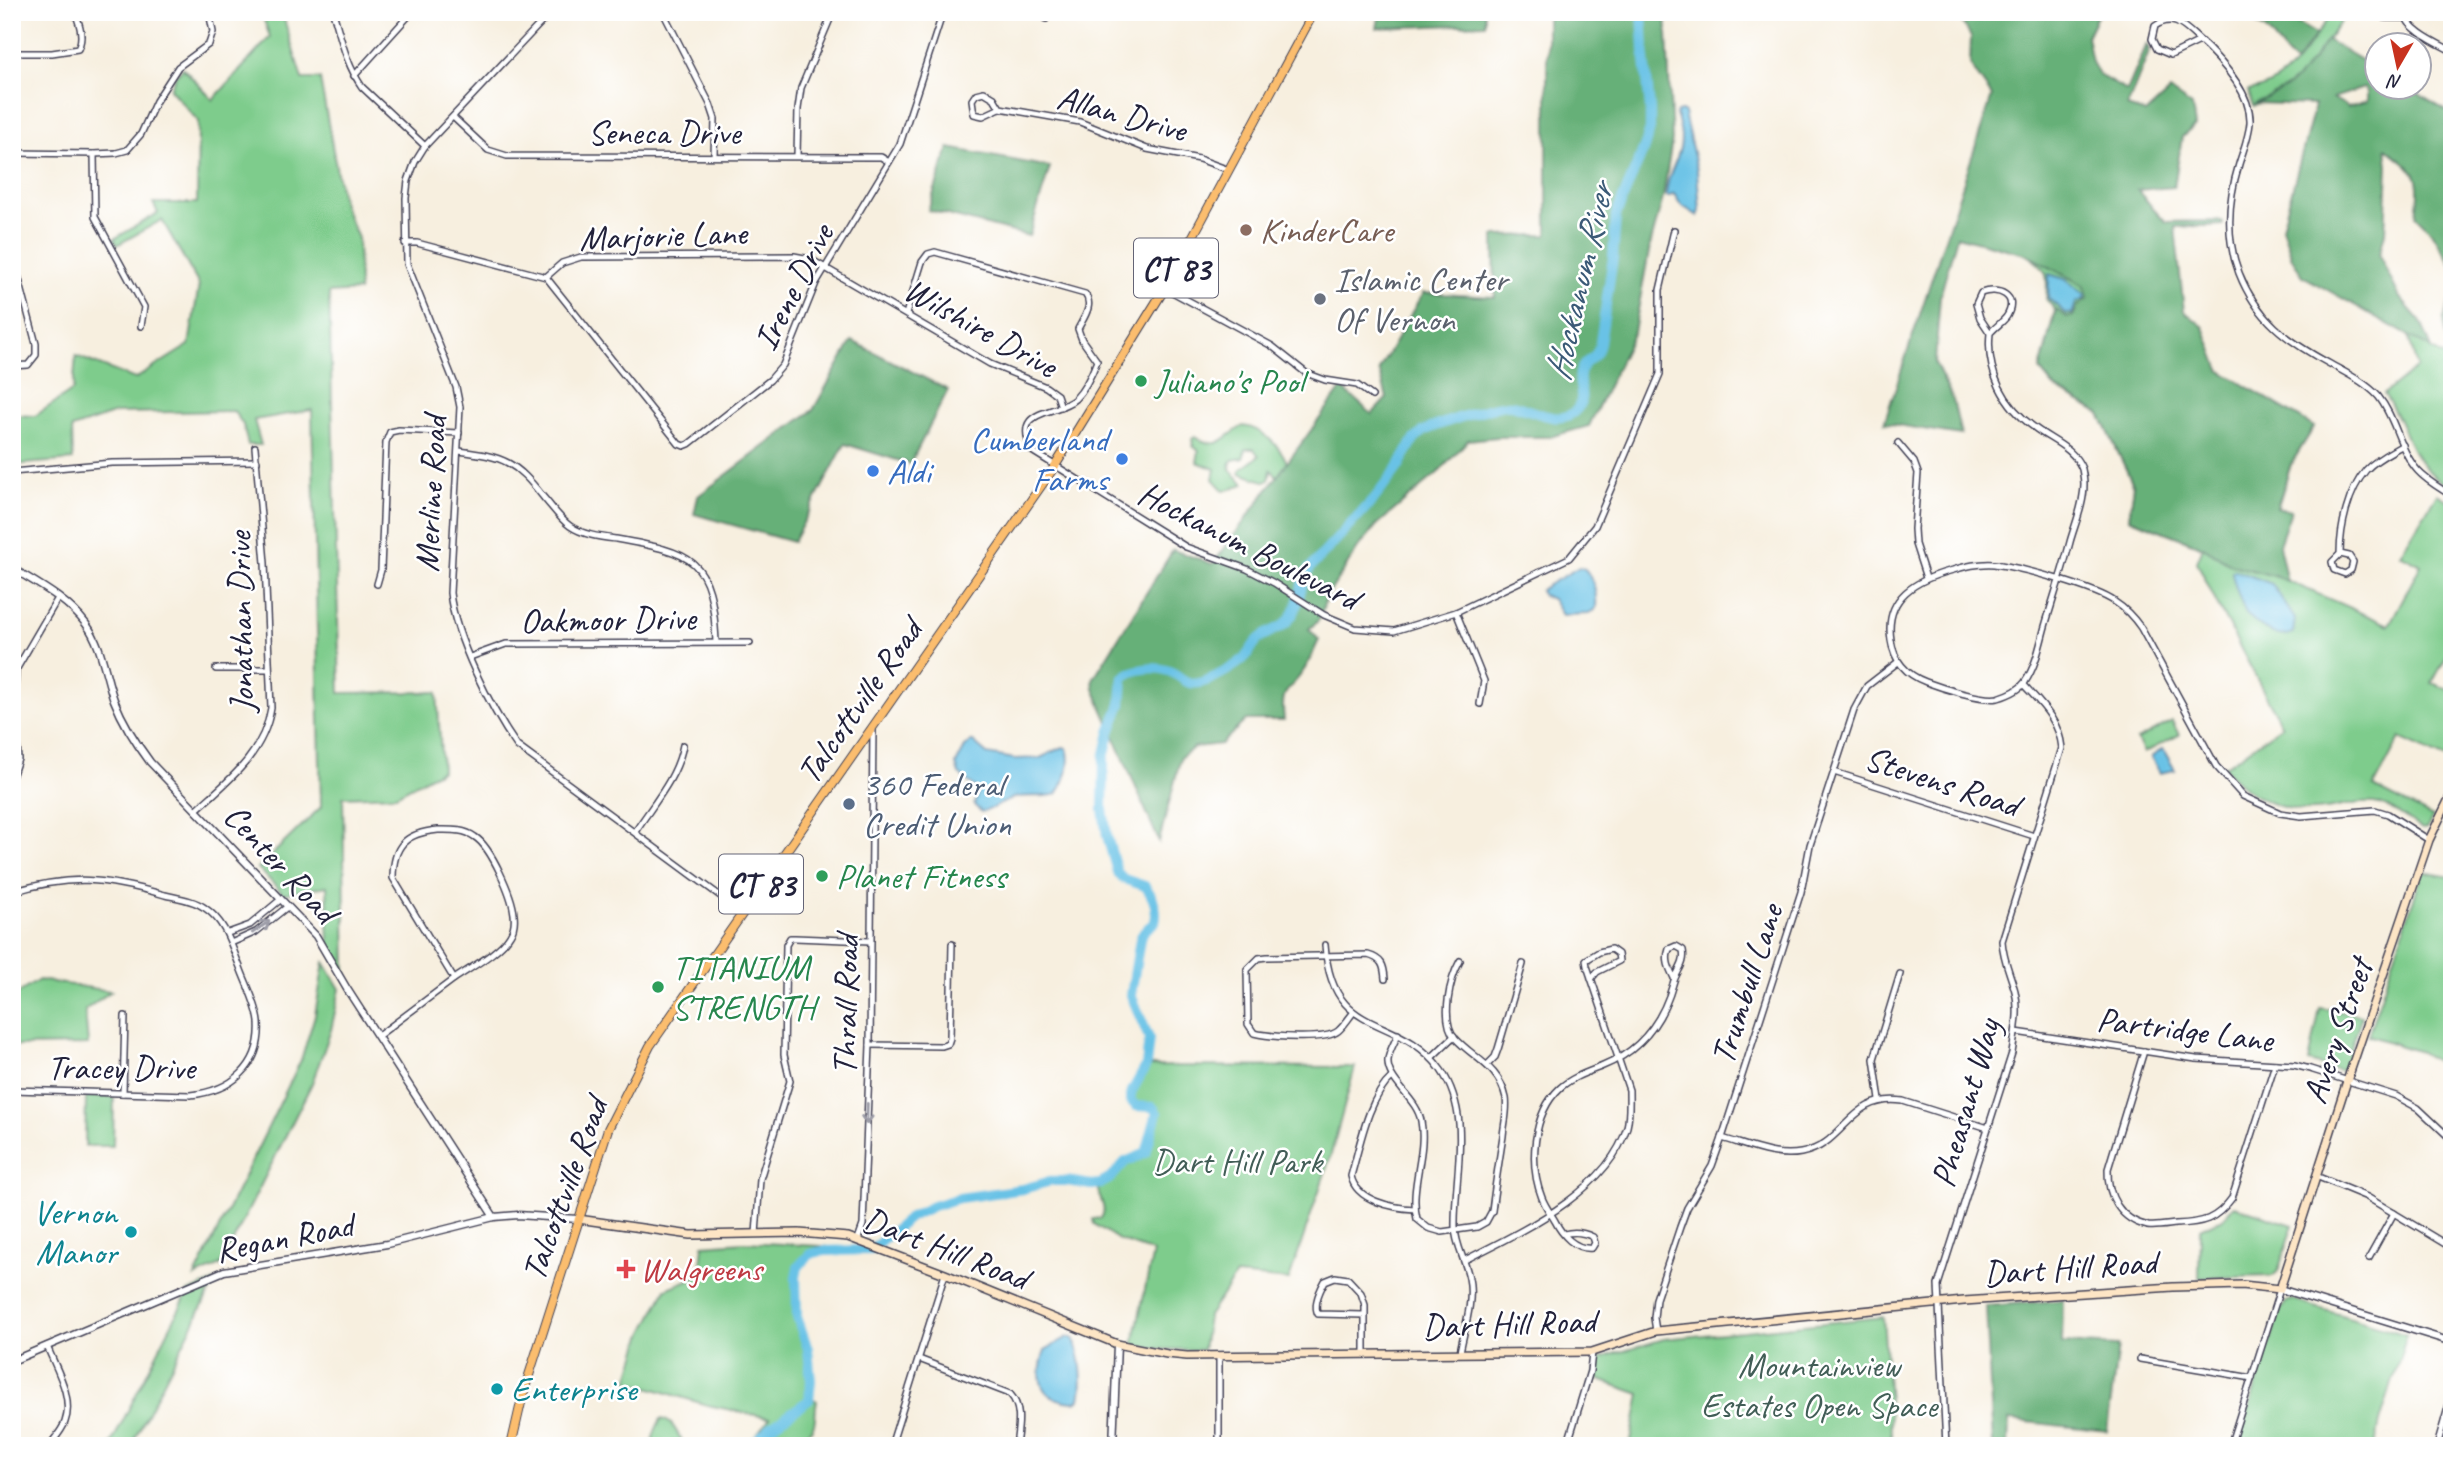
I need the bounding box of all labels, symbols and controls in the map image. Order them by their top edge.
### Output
north arrow [2362,32,2432,102]
text: N [2385,69,2403,95]
street label: Allan Drive [1052,75,1194,153]
street label: Seneca Drive [588,110,743,155]
water label: Hockanum River [1533,174,1625,385]
place label: KinderCare [1260,208,1396,253]
street label: Marjorie Lane [578,210,750,261]
street label: Irene Drive [743,214,845,358]
marker: KinderCare [1238,222,1254,238]
road number: CT 83 [1134,238,1218,298]
place label: Islamic Center Of Vernon [1334,257,1510,342]
street label: Wilshire Drive [896,267,1067,389]
marker: Islamic Center Of Vernon [1312,291,1328,307]
place label: Juliano's Pool [1153,359,1310,404]
marker: Juliano's Pool [1133,373,1149,389]
street label: Merline Road [404,410,457,573]
place label: Cumberland Farms [970,417,1113,502]
place label: Aldi [887,449,935,494]
marker: Cumberland Farms [1114,451,1130,467]
marker: Aldi [865,463,881,479]
street label: Hockanum Boulevard [1131,470,1372,623]
street label: Jonathan Drive [216,529,265,715]
street label: Oakmoor Drive [520,595,699,644]
street label: Talcottville Road [786,606,936,792]
street label: Stevens Road [1859,735,2030,829]
place label: 360 Federal Credit Union [863,762,1011,847]
street label: Center Road [214,794,351,936]
marker: 360 Federal Credit Union [841,796,857,812]
place label: Planet Fitness [836,854,1009,899]
road number: CT 83 [719,855,803,914]
marker: Planet Fitness [814,868,830,884]
street label: Trumbull Lane [1700,896,1794,1070]
one-way arrow [251,920,270,934]
street label: Thrall Road [822,929,869,1075]
place label: TITANIUM STRENGTH [672,945,820,1030]
street label: Avery Street [2292,949,2385,1109]
marker: TITANIUM STRENGTH [650,979,666,995]
street label: Partridge Lane [2094,996,2278,1063]
street label: Pheasant Way [1920,1012,2011,1192]
street label: Tracey Drive [47,1045,197,1090]
street label: Talcottville Road [511,1087,620,1286]
one-way arrow [861,1103,874,1126]
park label: Dart Hill Park [1152,1139,1324,1184]
place label: Vernon Manor [33,1190,119,1275]
street label: Dart Hill Road [857,1196,1040,1302]
street label: Regan Road [211,1201,362,1273]
marker: Vernon Manor [123,1224,139,1240]
street label: Dart Hill Road [1982,1239,2163,1296]
place label: Walgreens [640,1247,765,1292]
marker: Walgreens [618,1261,634,1277]
street label: Dart Hill Road [1422,1298,1602,1349]
park label: Mountainview Estates Open Space [1701,1343,1940,1428]
place label: Enterprise [511,1367,639,1412]
marker: Enterprise [489,1381,505,1397]

